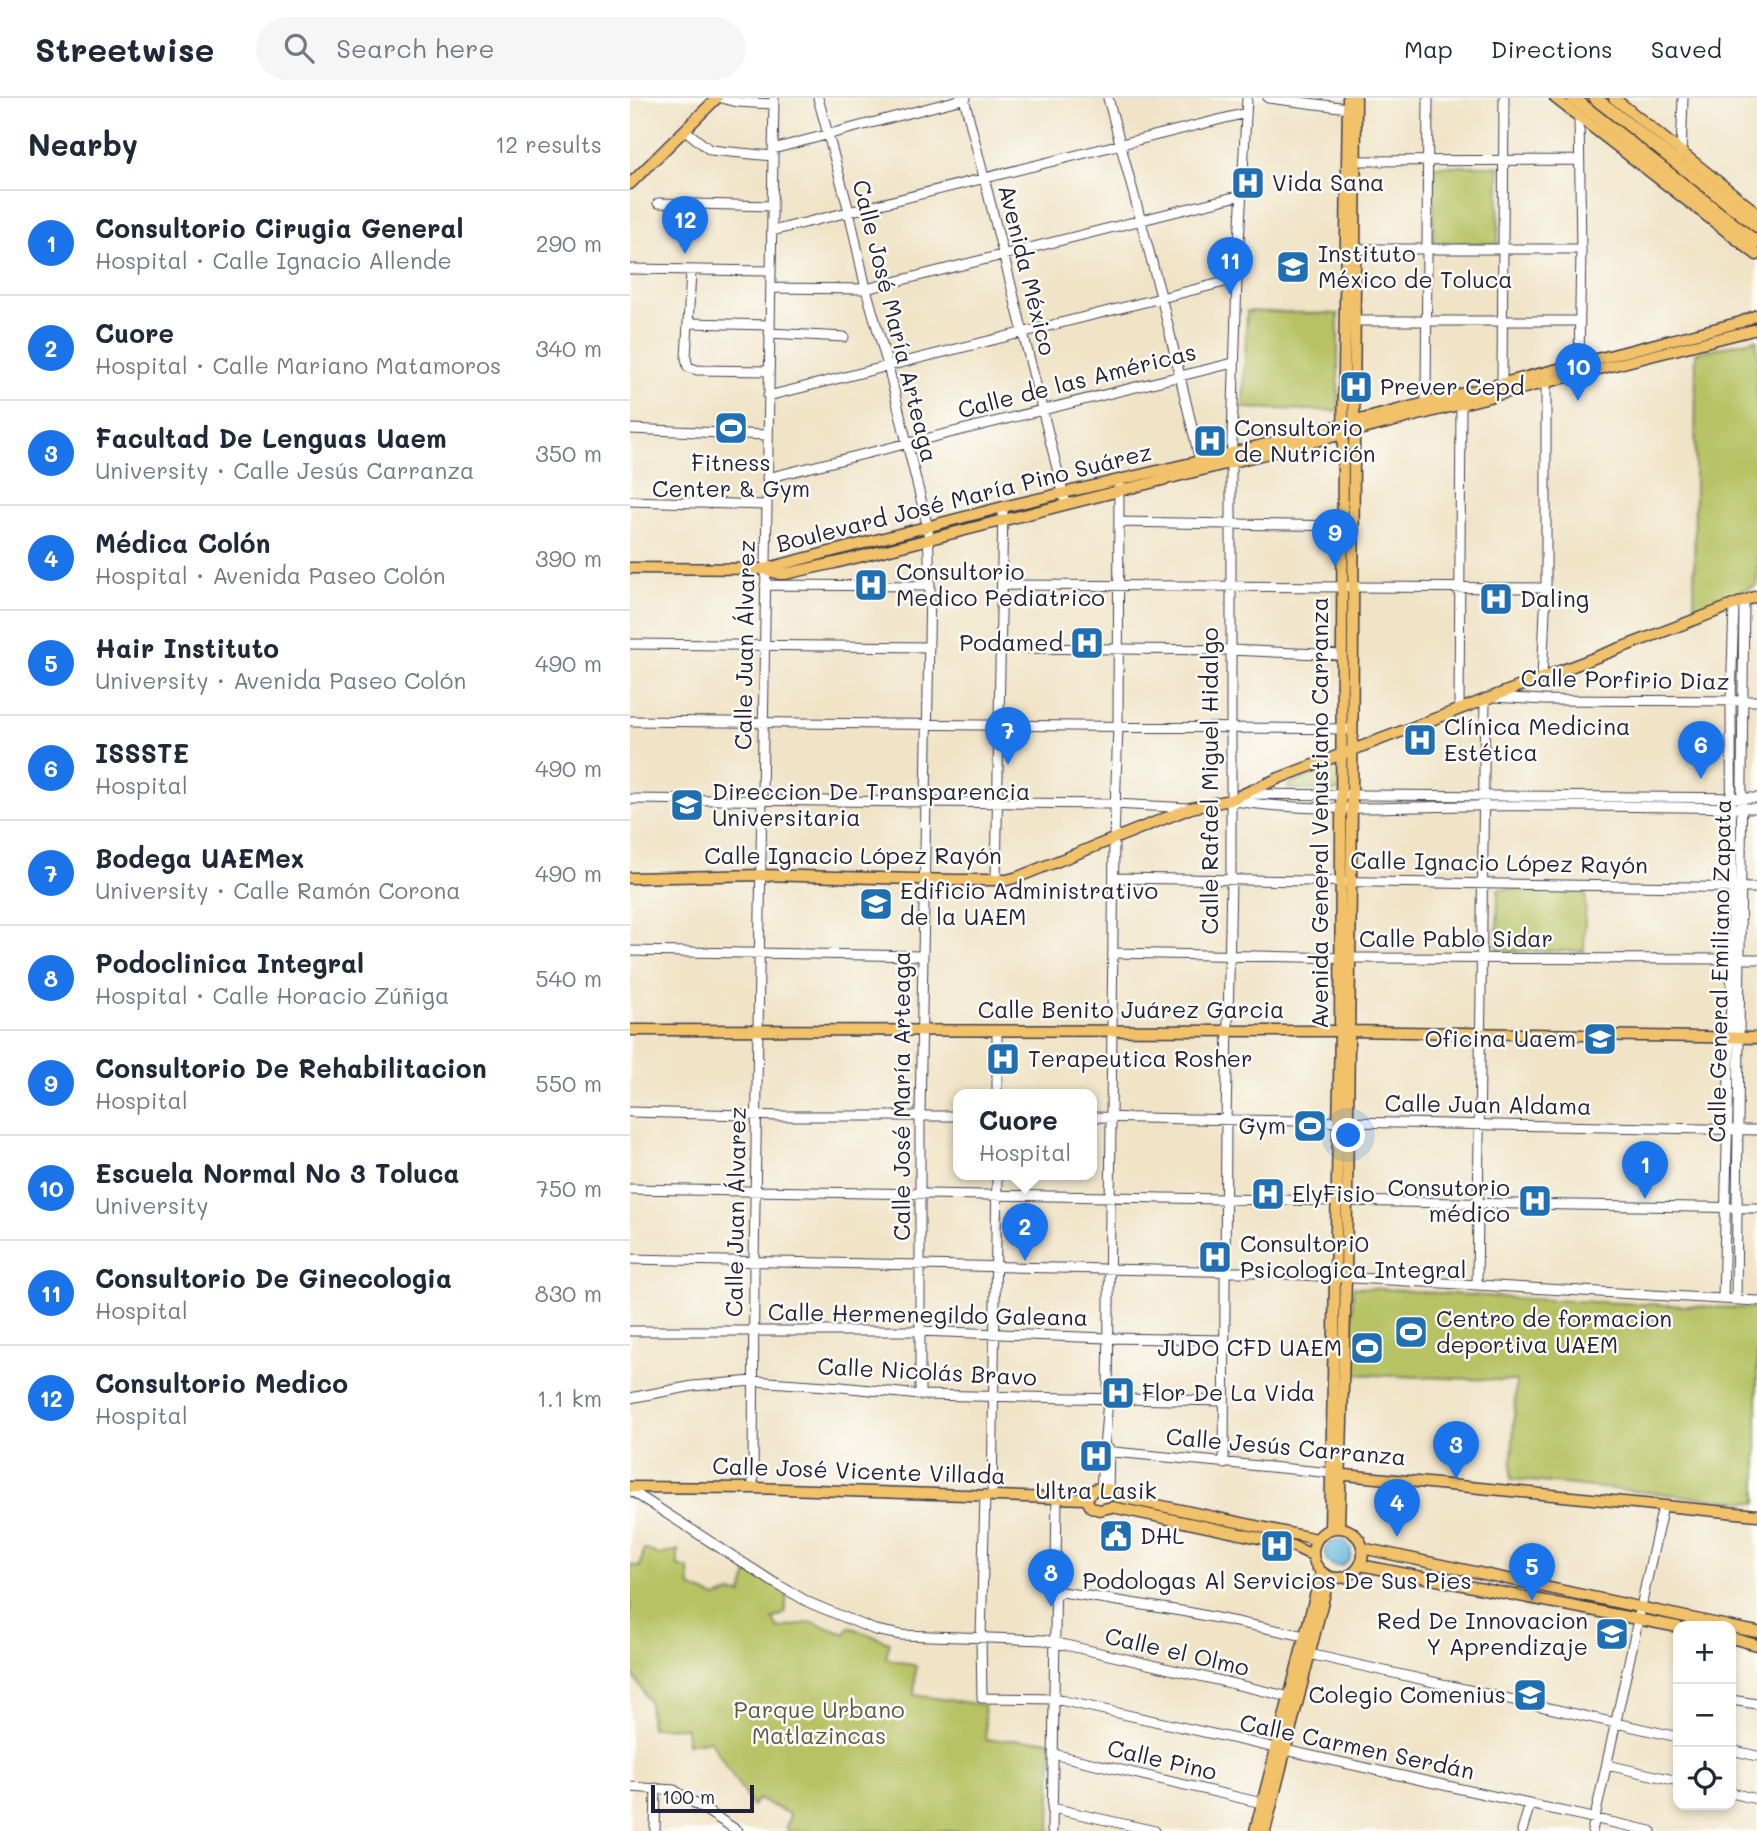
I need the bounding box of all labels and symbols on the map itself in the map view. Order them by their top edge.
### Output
hospital icon: Vida Sana [1229,164,1267,202]
place label: Vida Sana [1272,167,1384,197]
street label: Calle José María Arteaga [846,176,946,465]
street label: Avenida México [992,181,1064,358]
pin: 12 [662,196,708,254]
pin: 11 [1207,237,1253,295]
place label: Instituto México de Toluca [1318,238,1513,294]
school or university icon: Instituto México de Toluca [1274,248,1312,286]
street label: Calle de las Américas [954,336,1199,424]
pin: 10 [1555,343,1601,401]
hospital icon: Prever Cepd [1337,368,1375,406]
place label: Prever Cepd [1380,371,1525,401]
sports icon: Fitness Center & Gym [712,409,750,447]
place label: Consultorio de Nutrición [1234,412,1375,468]
hospital icon: Consultorio de Nutrición [1191,422,1229,460]
street label: Boulevard José María Pino Suárez [773,436,1155,558]
place label: Fitness Center & Gym [652,447,810,503]
pin: 9 [1312,509,1358,567]
street label: Calle Juan Álvarez [727,540,761,750]
place label: Consultorio Medico Pediatrico [896,556,1105,612]
hospital icon: Consultorio Medico Pediatrico [852,566,890,604]
hospital icon: Daling [1477,580,1515,618]
place label: Daling [1520,583,1589,613]
street label: Avenida General Venustiano Carranza [1304,597,1334,1029]
hospital icon: Podamed [1068,624,1106,662]
place label: Podamed [959,627,1063,657]
street label: Calle Rafael Miguel Hidalgo [1194,627,1224,935]
street label: Calle Porfirio Diaz [1520,662,1730,696]
pin: 7 [985,707,1031,765]
place label: Clínica Medicina Estética [1444,711,1630,767]
hospital icon: Clínica Medicina Estética [1401,721,1439,759]
pin: 6 [1678,721,1724,779]
place label: Direccion De Transparencia Universitaria [712,776,1030,832]
school or university icon: Direccion De Transparencia Universitaria [668,786,706,824]
street label: Calle General Emiliano Zapata [1701,799,1737,1143]
street label: Calle Ignacio López Rayón [704,840,1002,870]
street label: Calle Ignacio López Rayón [1350,844,1648,880]
place label: Edificio Administrativo de la UAEM [900,875,1158,931]
school or university icon: Edificio Administrativo de la UAEM [857,885,895,923]
street label: Calle Pablo Sidar [1359,923,1553,953]
street label: Calle José María Arteaga [886,951,916,1241]
street label: Calle Benito Juárez Garcia [978,994,1284,1024]
school or university icon: Oficina Uaem [1581,1020,1619,1058]
place label: Oficina Uaem [1425,1023,1576,1053]
hospital icon: Terapeutica Rosher [984,1040,1022,1078]
place label: Terapeutica Rosher [1028,1043,1253,1073]
street label: Calle Juan Aldama [1384,1087,1592,1121]
street label: Calle Juan Álvarez [718,1107,752,1317]
sports icon: Gym [1291,1107,1329,1145]
place label: Gym [1239,1110,1286,1140]
your location [1331,1118,1365,1152]
pin: 1 [1622,1141,1668,1199]
place label: Consutorio médico [1387,1172,1510,1228]
hospital icon: ElyFisio [1249,1175,1287,1213]
place label: ElyFisio [1292,1178,1375,1208]
hospital icon: Consutorio médico [1516,1182,1554,1220]
pin: 2 [1002,1203,1048,1261]
place label: Consultori0 Psicologica Integral [1240,1228,1467,1284]
hospital icon: Consultori0 Psicologica Integral [1196,1238,1234,1276]
street label: Calle Hermenegildo Galeana [768,1296,1088,1332]
place label: Centro de formacion deportiva UAEM [1436,1303,1672,1359]
sports icon: Centro de formacion deportiva UAEM [1392,1313,1430,1351]
sports icon: JUDO CFD UAEM [1348,1329,1386,1367]
place label: JUDO CFD UAEM [1157,1332,1342,1362]
street label: Calle Nicolás Bravo [817,1350,1038,1392]
hospital icon: Flor De La Vida [1099,1374,1137,1412]
place label: Flor De La Vida [1142,1377,1315,1407]
street label: Calle Jesús Carranza [1165,1421,1407,1471]
pin: 3 [1433,1421,1479,1479]
hospital icon: Ultra Lasik [1077,1437,1115,1475]
street label: Calle José Vicente Villada [712,1450,1006,1490]
place label: Ultra Lasik [1035,1475,1157,1505]
pin: 4 [1374,1479,1420,1537]
public building icon: DHL [1097,1517,1135,1555]
place label: DHL [1140,1520,1184,1550]
hospital icon: Podologas Al Servicios De Sus Pies [1258,1527,1296,1565]
pin: 5 [1509,1543,1555,1601]
pin: 8 [1028,1549,1074,1607]
place label: Podologas Al Servicios De Sus Pies [1082,1565,1472,1595]
place label: Red De Innovacion Y Aprendizaje [1377,1605,1588,1661]
school or university icon: Red De Innovacion Y Aprendizaje [1593,1615,1631,1653]
street label: Calle el Olmo [1102,1620,1252,1682]
school or university icon: Colegio Comenius [1511,1676,1549,1714]
place label: Colegio Comenius [1308,1679,1506,1709]
park label: Parque Urbano Matlazincas [733,1694,905,1750]
street label: Calle Carmen Serdán [1237,1706,1477,1786]
street label: Calle Pino [1105,1732,1220,1786]
scale bar [651,1782,754,1814]

